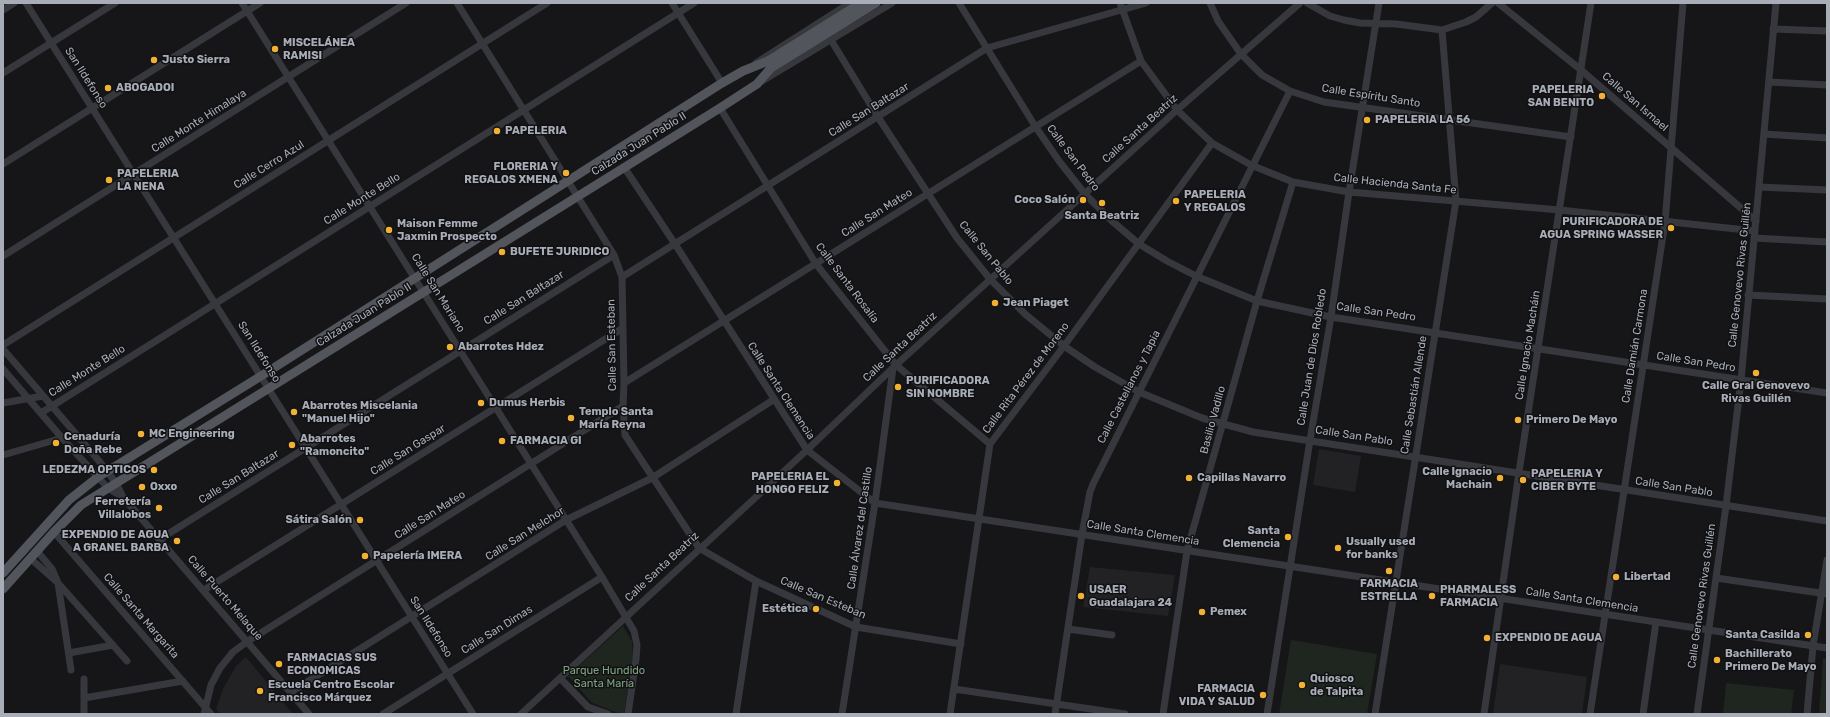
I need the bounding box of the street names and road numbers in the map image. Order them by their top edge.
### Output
street label: San Ildefonso [62,45,110,111]
street label: Calle San Ismael [1599,70,1671,134]
street label: Calle San Baltazar [826,80,912,140]
street label: Calle Espíritu Santo [1321,82,1421,110]
street label: Calle Monte Himalaya [149,86,249,156]
street label: Calle Santa Beatriz [1100,92,1180,166]
street label: Calzada Juan Pablo II [589,109,689,179]
street label: Calle San Pedro [1044,122,1102,194]
street label: Calle Cerro Azul [231,138,307,192]
street label: Calle Monte Bello [321,170,403,228]
street label: Calle Hacienda Santa Fe [1333,171,1457,197]
street label: Calle San Mateo [839,186,915,240]
street label: Calle Genovevo Rivas Guillén [1726,202,1754,348]
street label: Calle San Pablo [956,218,1016,288]
street label: Calle Santa Rosalía [813,240,881,326]
street label: Calle San Mariano [408,251,468,335]
street label: Calle San Baltazar [481,268,567,328]
street label: Calzada Juan Pablo II [314,280,414,350]
street label: Calle Juan de Dios Robledo [1295,288,1329,426]
street label: Calle Damián Carmona [1619,288,1651,404]
street label: Calle Ignacio Macháin [1513,289,1543,401]
street label: Calle San Esteban [605,299,619,391]
street label: Calle San Pedro [1335,300,1417,324]
street label: Calle Santa Beatriz [860,309,940,385]
street label: San Ildefonso [235,319,283,385]
street label: Calle Rita Pérez de Moreno [980,320,1072,436]
street label: Calle Castellanos y Tapia [1095,328,1163,446]
street label: Calle Sebastián Allende [1398,335,1430,455]
street label: Calle Santa Clemencia [744,340,818,442]
street label: Calle Monte Bello [46,342,128,400]
street label: Calle San Pedro [1655,349,1737,375]
street label: Basilio Vadillo [1198,385,1228,455]
street label: Calle San Gaspar [368,422,448,478]
street label: Calle San Pablo [1314,423,1394,449]
street label: Calle San Baltazar [196,447,282,507]
street label: Calle Álvarez del Castillo [845,466,875,590]
street label: Calle San Pablo [1634,474,1714,500]
street label: Calle San Mateo [392,488,468,542]
street label: Calle San Melchor [483,504,567,564]
street label: Calle Santa Clemencia [1086,518,1200,548]
street label: Calle Genovevo Rivas Guillén [1685,523,1719,669]
street label: Calle Santa Beatriz [622,529,702,605]
street label: Calle Puerto Melaque [185,553,265,643]
street label: Calle Santa Margarita [100,571,182,661]
street label: Calle San Esteban [778,574,868,622]
street label: Calle Santa Clemencia [1525,585,1639,615]
street label: San Ildefonso [407,594,455,660]
street label: Calle San Dimas [459,603,535,657]

